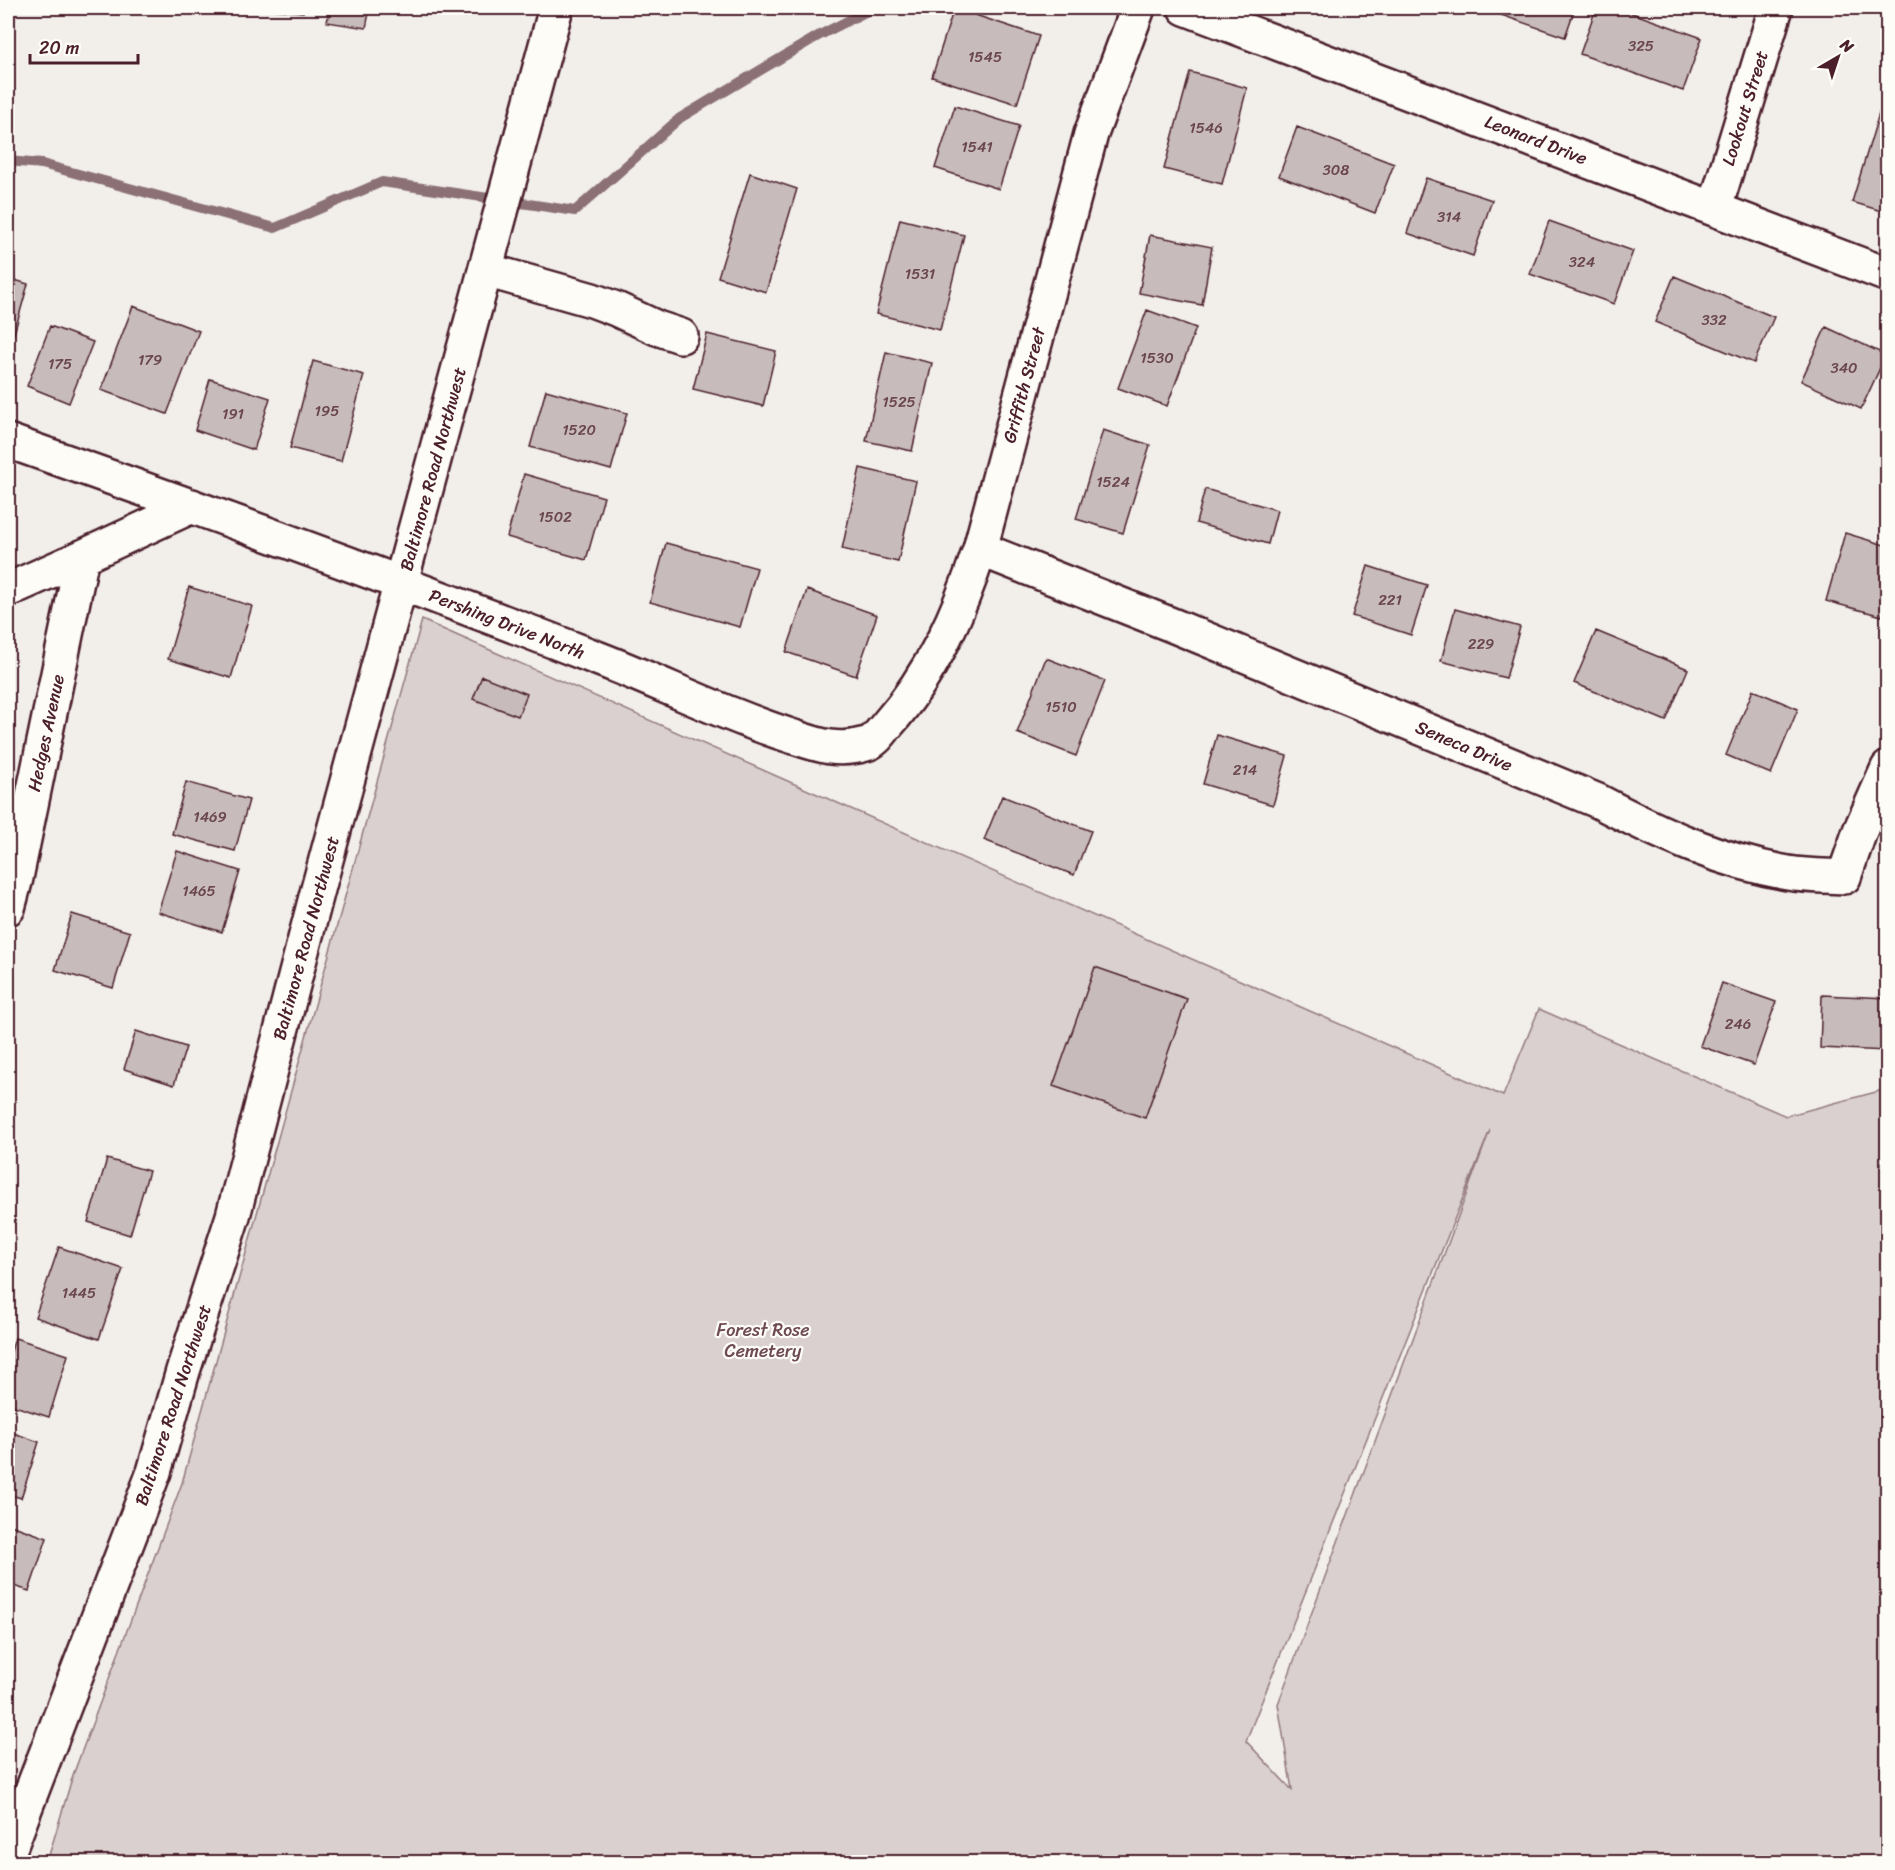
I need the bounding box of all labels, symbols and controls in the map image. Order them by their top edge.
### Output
scale bar [30,27,138,65]
north arrow [1808,27,1868,87]
text: N [1833,30,1861,61]
text: 20 m [39,32,79,64]
house number: 325 [1628,33,1654,59]
house number: 1545 [968,44,1002,70]
street label: Lookout Street [1712,46,1778,170]
street label: Leonard Drive [1480,106,1592,174]
house number: 1546 [1189,115,1223,141]
house number: 1541 [961,134,993,160]
house number: 308 [1323,157,1349,183]
house number: 314 [1437,204,1461,230]
house number: 324 [1569,249,1595,275]
house number: 1531 [905,261,935,287]
house number: 332 [1701,307,1727,333]
street label: Griffith Street [993,323,1055,447]
house number: 1530 [1140,345,1174,371]
house number: 179 [138,347,162,373]
house number: 175 [48,351,72,377]
house number: 340 [1830,355,1858,381]
street label: Baltimore Road Northwest [390,363,476,575]
house number: 1525 [882,389,916,415]
house number: 195 [315,398,339,424]
house number: 191 [222,401,244,427]
house number: 1520 [562,417,596,443]
house number: 1524 [1096,469,1130,495]
house number: 1502 [538,504,572,530]
street label: Pershing Drive North [424,579,590,669]
house number: 221 [1378,587,1402,613]
house number: 229 [1468,631,1494,657]
street label: Hedges Avenue [18,671,74,795]
house number: 1510 [1045,694,1077,720]
street label: Seneca Drive [1410,711,1518,781]
house number: 214 [1233,757,1257,783]
house number: 1469 [193,804,227,830]
street label: Baltimore Road Northwest [263,832,349,1044]
house number: 1465 [182,878,216,904]
house number: 246 [1725,1011,1751,1037]
house number: 1445 [62,1280,96,1306]
street label: Baltimore Road Northwest [125,1300,221,1510]
park label: Forest Rose Cemetery [716,1314,810,1367]

